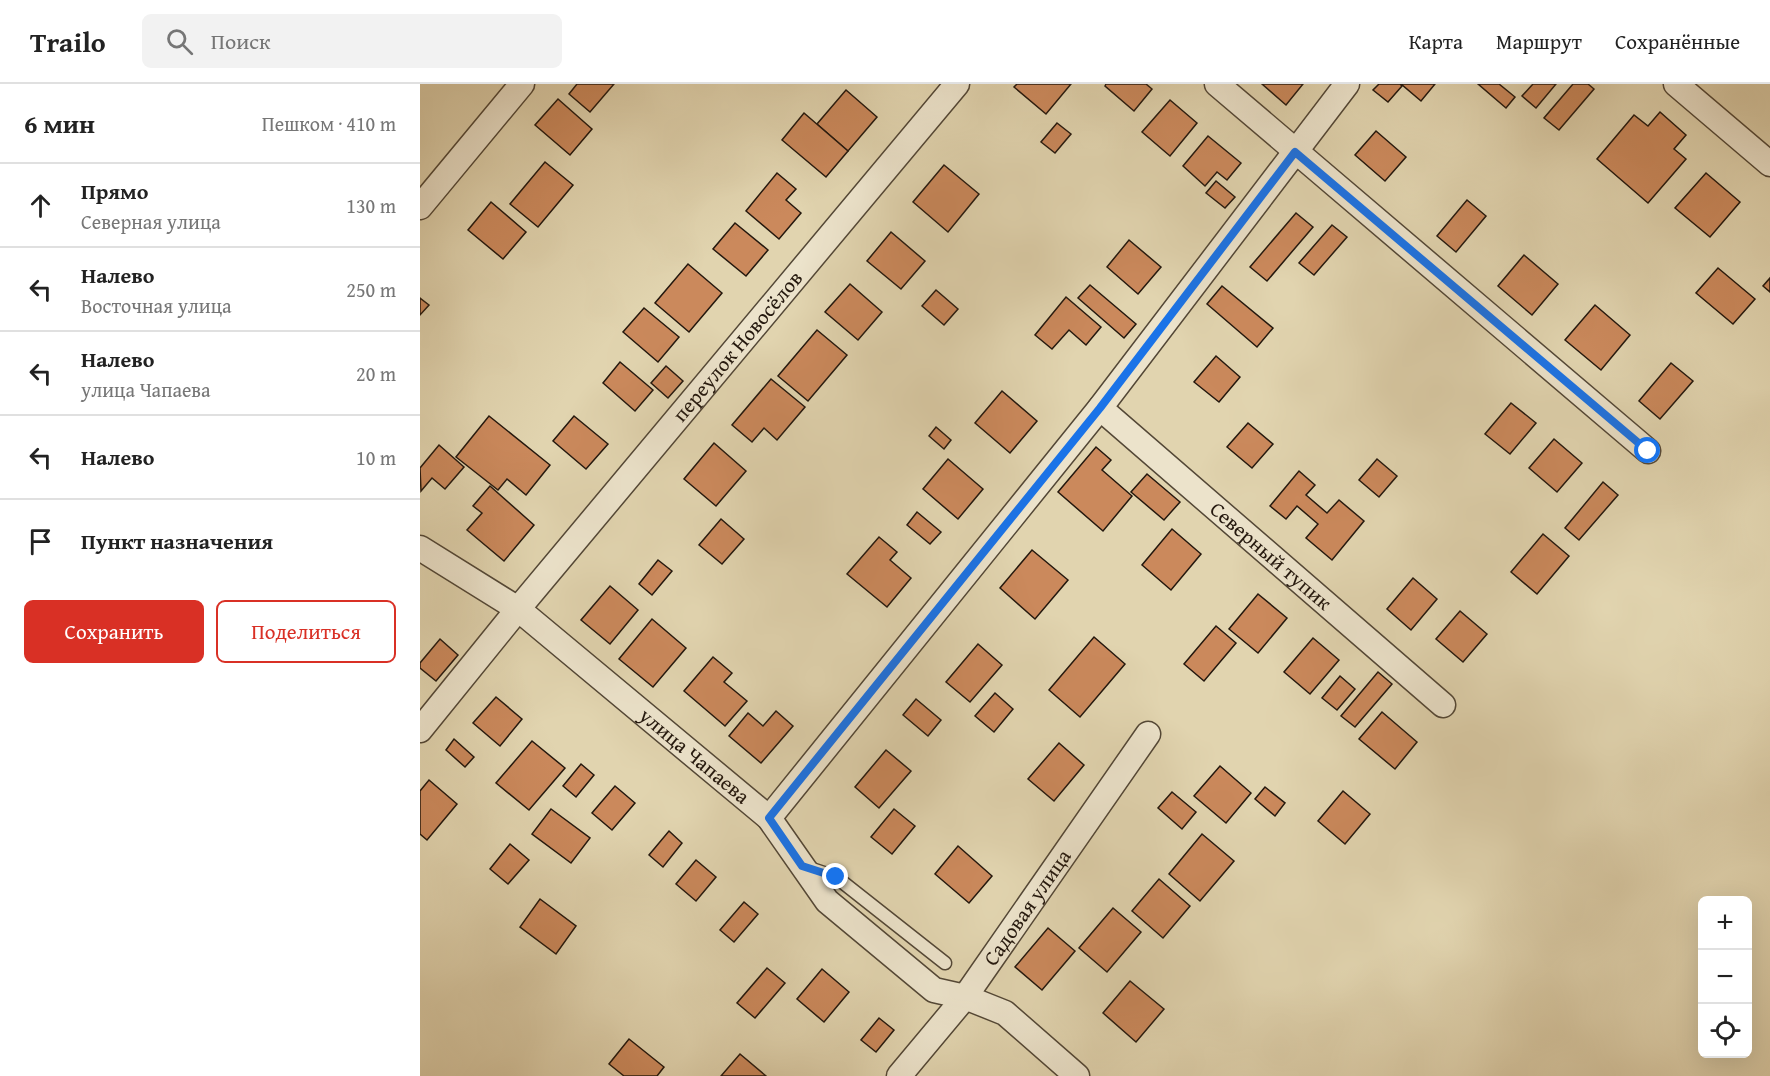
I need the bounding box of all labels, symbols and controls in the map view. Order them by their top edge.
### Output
search box [142,14,562,68]
text: Trailo [30,21,106,62]
icon: search [163,25,196,58]
text: Поиск [211,25,271,57]
text: Карта [1409,26,1463,57]
text: Маршрут [1496,26,1582,57]
text: Сохранённые [1615,26,1740,57]
text: 6 мин [24,104,95,143]
text: Пешком · 410 m [262,109,396,138]
text: Прямо [81,175,148,207]
icon: ahead [24,189,57,222]
text: 130 m [346,191,396,220]
text: Северная улица [81,207,221,236]
text: Налево [81,259,154,291]
street label: переулок Новосёлов [665,264,810,428]
icon: left [24,273,57,306]
text: 250 m [346,275,396,304]
text: Восточная улица [81,291,232,320]
text: Налево [81,343,154,375]
icon: left [24,357,57,390]
text: 20 m [356,359,396,388]
text: улица Чапаева [81,375,211,404]
route start [1634,437,1660,463]
icon: left [24,441,57,474]
text: Налево [81,441,154,473]
text: 10 m [356,443,396,472]
street label: Северный тупик [1203,494,1339,617]
icon: arrive [24,525,57,558]
text: Пункт назначения [81,525,273,557]
button: Сохранить [24,600,204,663]
button: Поделиться [216,600,396,663]
street label: улица Чапаева [632,699,757,811]
street label: Садовая улица [975,843,1078,972]
route end [822,863,848,889]
map controls [1698,896,1752,1058]
button: + [1698,896,1752,950]
button: − [1698,950,1752,1004]
button: locate [1698,1004,1752,1058]

